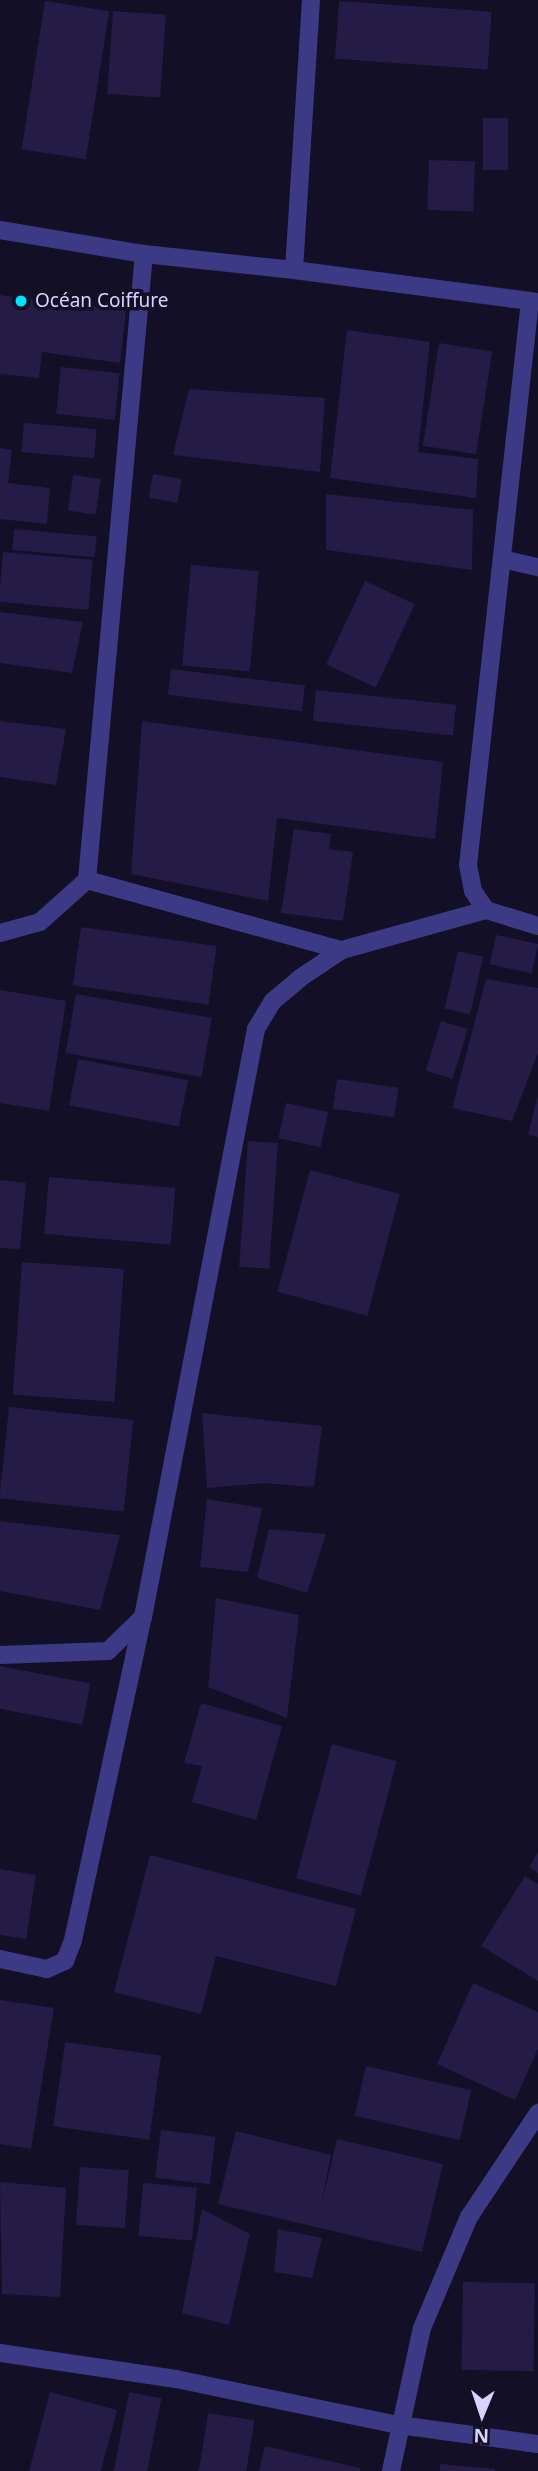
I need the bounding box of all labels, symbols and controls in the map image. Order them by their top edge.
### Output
place label: Océan Coiffure [35,290,168,312]
marker: Océan Coiffure [13,293,29,309]
north arrow [447,2380,517,2450]
text: N [473,2423,489,2449]

